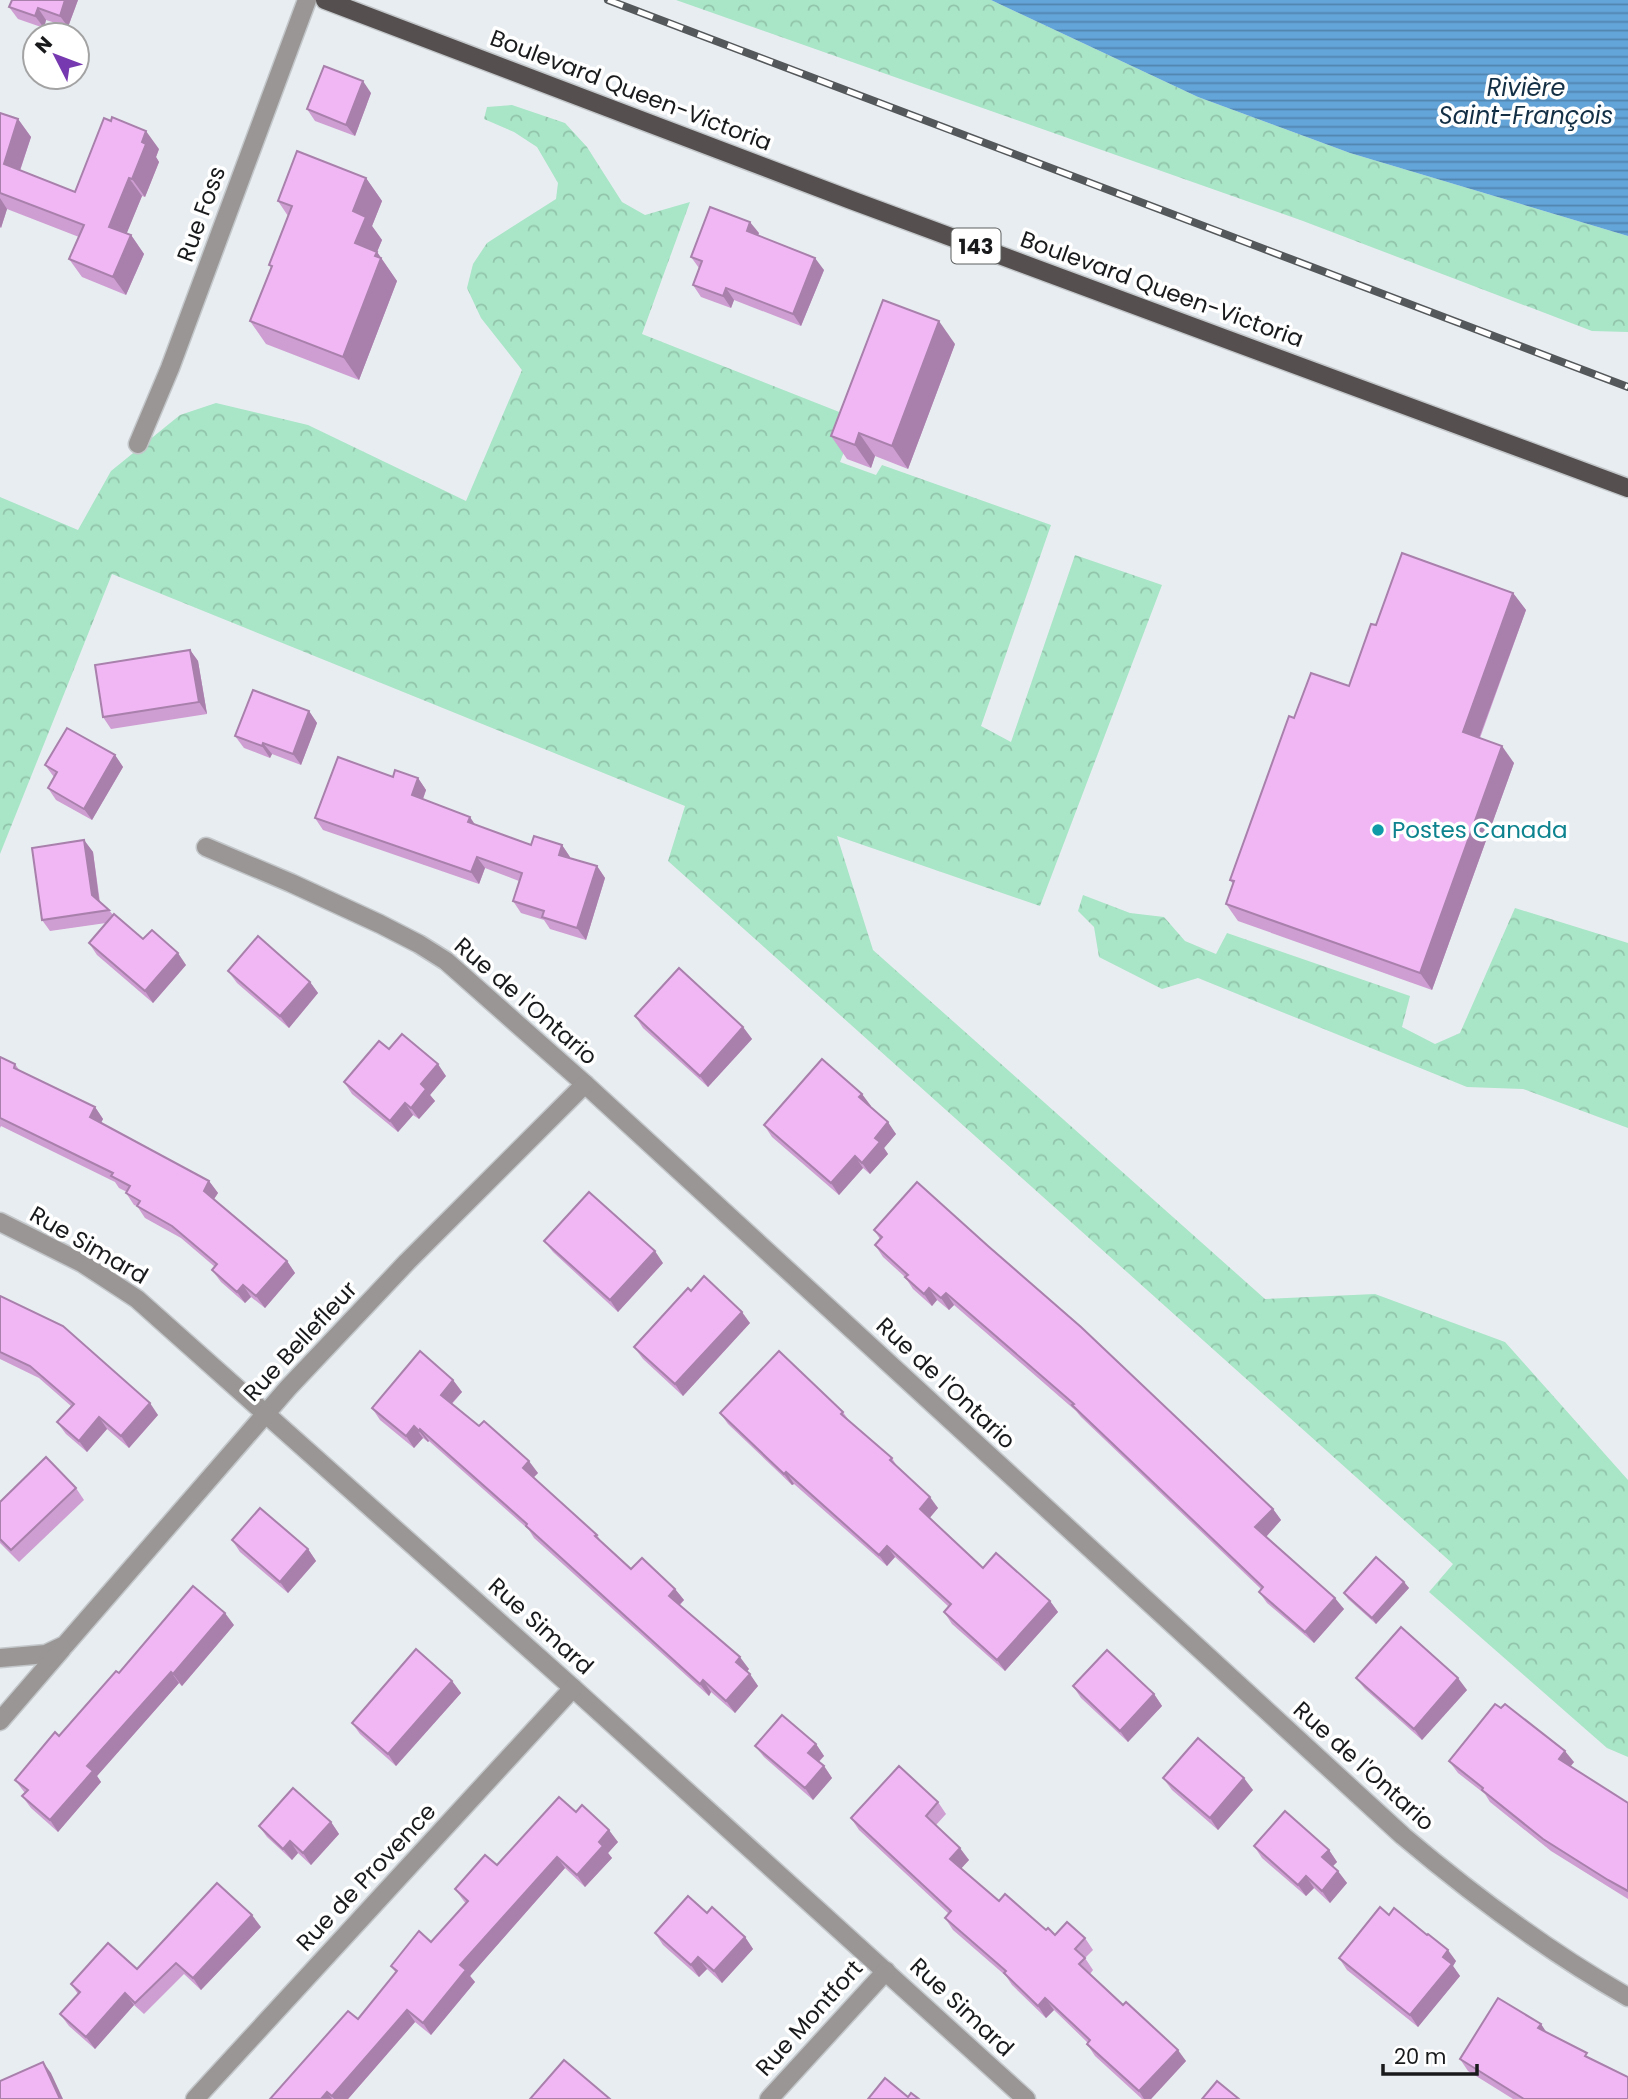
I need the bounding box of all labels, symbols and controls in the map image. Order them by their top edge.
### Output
north arrow [21,21,91,91]
street label: Boulevard Queen-Victoria [486,21,776,159]
text: N [29,31,59,59]
water label: Rivière Saint-François [1439,71,1613,132]
street label: Rue Foss [169,162,233,266]
street label: Boulevard Queen-Victoria [1016,223,1308,355]
road number: 143 [951,229,1000,264]
place label: Postes Canada [1392,814,1568,846]
marker: Postes Canada [1370,822,1386,838]
street label: Rue de l'Ontario [448,930,604,1072]
street label: Rue Simard [24,1198,154,1292]
street label: Rue Bellefleur [236,1274,364,1408]
street label: Rue de l'Ontario [869,1310,1023,1456]
street label: Rue Simard [481,1570,601,1682]
street label: Rue de l'Ontario [1286,1694,1442,1838]
street label: Rue de Provence [289,1796,443,1958]
street label: Rue Simard [903,1950,1021,2064]
street label: Rue Montfort [748,1953,870,2083]
scale bar [1383,2032,1478,2076]
text: 20 m [1394,2042,1447,2071]

